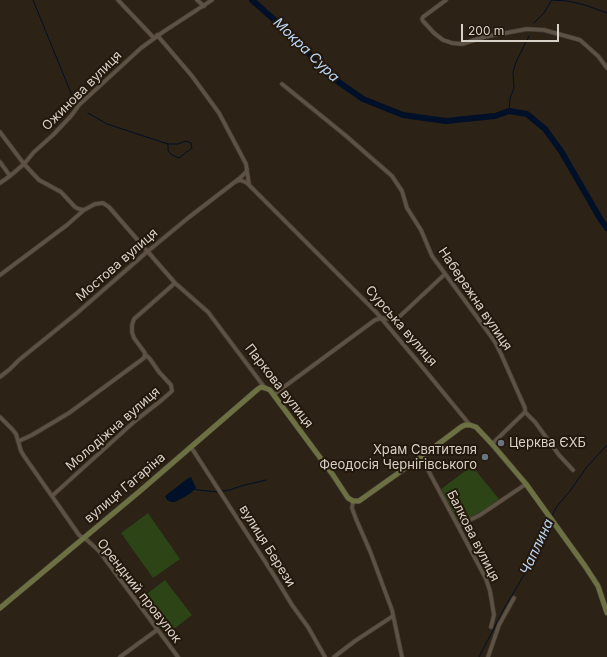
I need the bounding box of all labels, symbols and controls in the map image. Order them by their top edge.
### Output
water label: Мокра Сура [269,14,343,86]
scale bar [463,16,561,42]
text: 200 m [468,23,504,38]
street label: Ожинова вулиця [39,48,125,134]
street label: Мостова вулиця [73,225,161,305]
street label: Набережна вулиця [435,245,515,353]
street label: Сурська вулиця [362,283,440,369]
street label: Паркова вулиця [241,341,317,431]
street label: Молодіжна вулиця [63,384,163,474]
place label: Церква ЄХБ [509,435,586,451]
marker: Церква ЄХБ [496,438,506,448]
place label: Храм Святителя Феодосія Чернігівського [319,442,477,473]
street label: вулиця Гагаріна [81,450,169,526]
marker: Храм Святителя Феодосія Чернігівського [480,452,490,462]
street label: Балкова вулиця [443,488,503,584]
street label: вулиця Берези [236,502,298,590]
water label: Чаплина [517,516,557,578]
street label: Орендний провулок [94,536,184,646]

